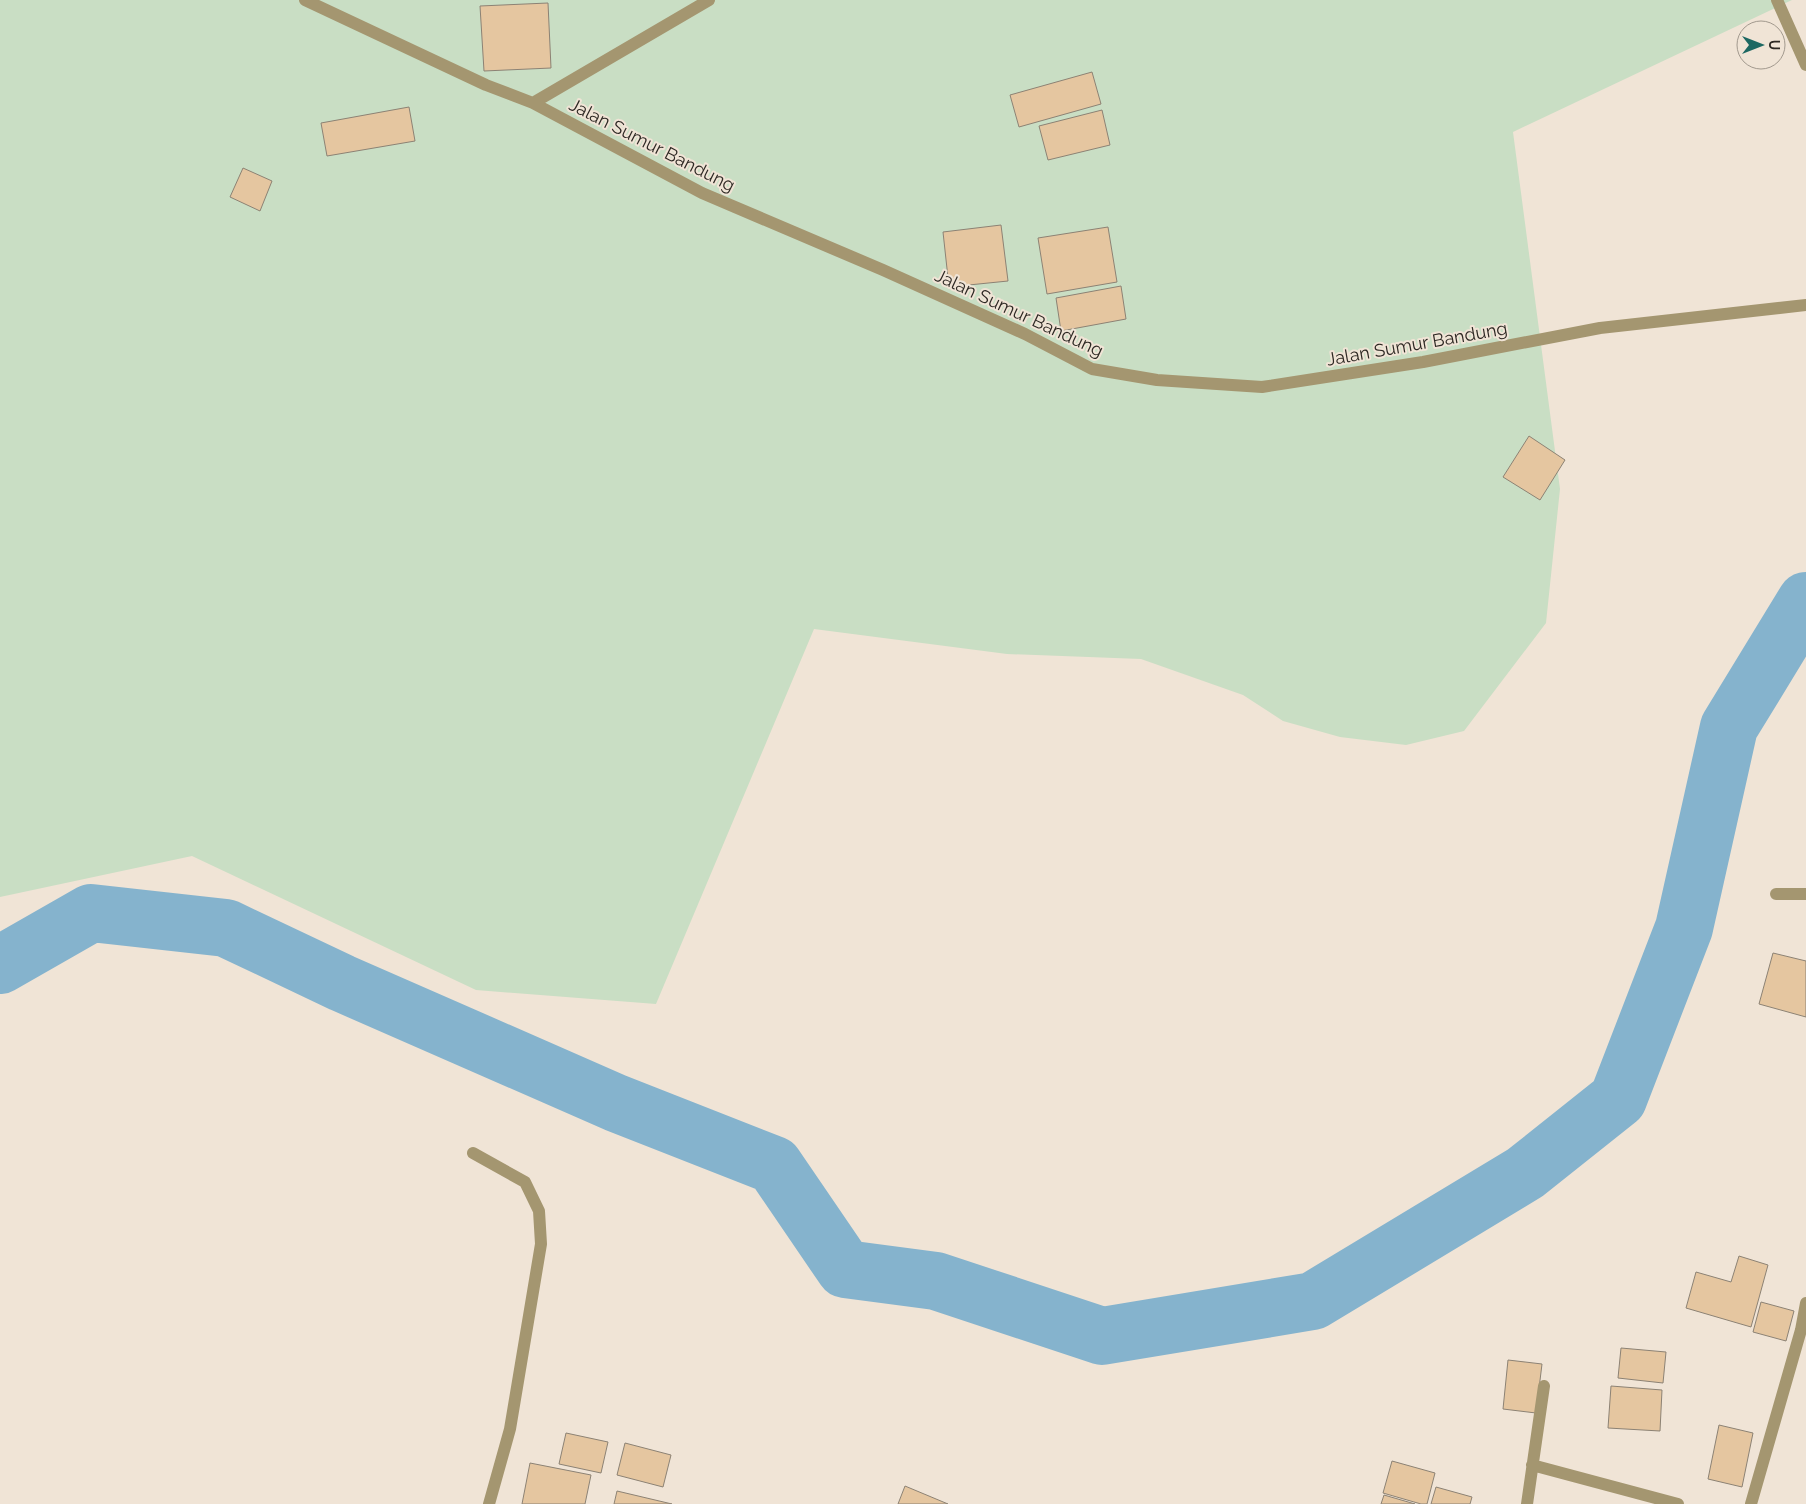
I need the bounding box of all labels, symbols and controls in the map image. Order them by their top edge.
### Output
north arrow [1736,20,1786,70]
text: U [1766,40,1782,50]
street label: Jalan Sumur Bandung [566,94,739,196]
street label: Jalan Sumur Bandung [932,264,1107,361]
street label: Jalan Sumur Bandung [1325,317,1509,370]

